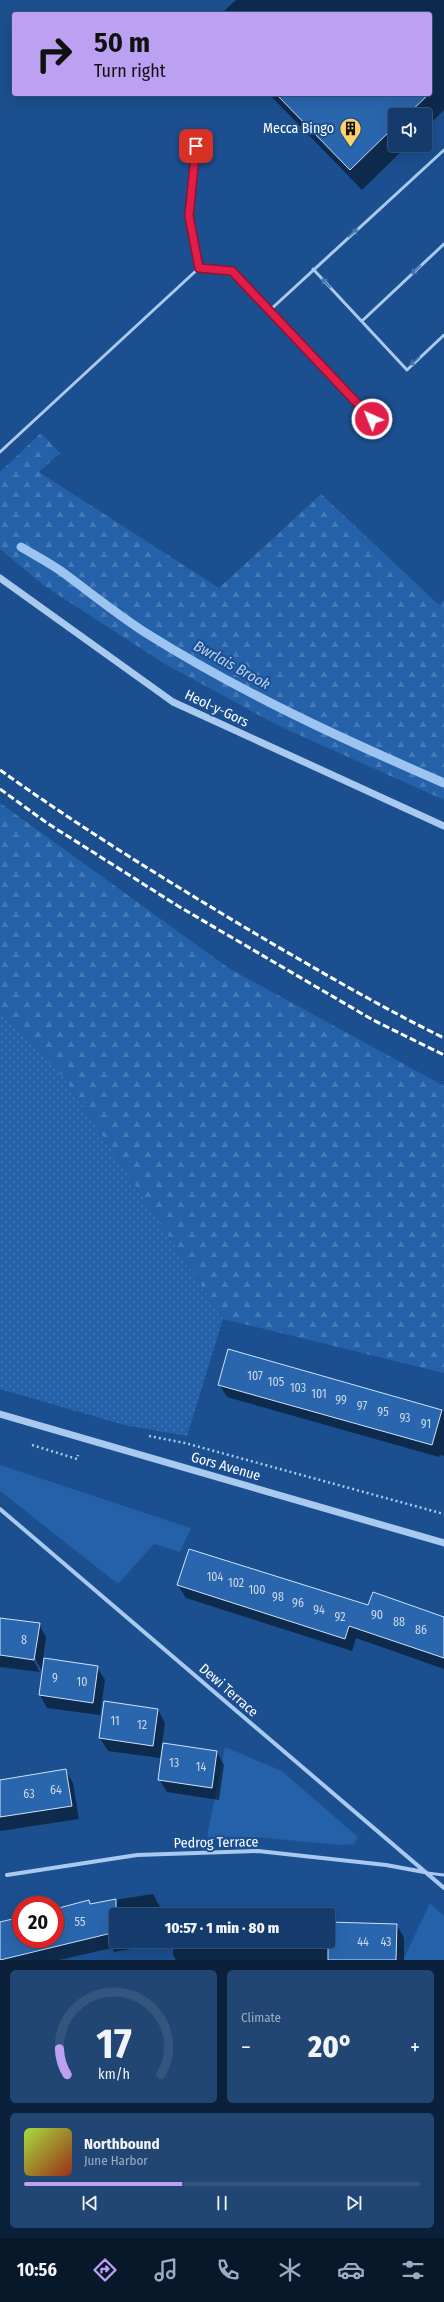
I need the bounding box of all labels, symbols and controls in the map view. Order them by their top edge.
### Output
text: 50 m [94,26,150,59]
icon: right [28,28,80,80]
text: Turn right [94,60,166,82]
map controls [388,108,432,152]
button: sound [388,108,432,152]
building icon: Mecca Bingo [337,115,363,148]
place label: Mecca Bingo [263,120,334,137]
pin [179,129,213,163]
icon: arrive [185,135,207,157]
one-way arrow [347,229,358,238]
one-way arrow [410,266,421,275]
one-way arrow [322,278,331,288]
one-way arrow [410,357,421,366]
position arrow [351,398,393,440]
water label: Bwrlais Brook [191,637,274,694]
street label: Heol-y-Gors [182,686,252,731]
house number: 107 [247,1369,263,1383]
house number: 105 [268,1375,285,1389]
house number: 103 [290,1381,306,1395]
house number: 101 [311,1387,327,1401]
house number: 99 [335,1393,347,1407]
house number: 97 [357,1399,367,1413]
house number: 95 [377,1405,389,1419]
house number: 93 [399,1411,411,1425]
house number: 91 [421,1417,431,1431]
street label: Gors Avenue [189,1448,263,1485]
house number: 104 [207,1570,224,1584]
house number: 102 [228,1576,244,1590]
house number: 100 [248,1583,266,1597]
house number: 98 [272,1590,284,1604]
house number: 96 [292,1596,304,1610]
house number: 94 [313,1603,325,1617]
house number: 90 [371,1608,383,1622]
house number: 92 [335,1610,345,1624]
house number: 88 [393,1615,405,1629]
house number: 86 [415,1623,427,1637]
house number: 8 [21,1633,27,1647]
street label: Dewi Terrace [196,1660,262,1721]
house number: 9 [52,1671,58,1685]
house number: 10 [77,1675,87,1689]
house number: 11 [110,1714,120,1728]
house number: 12 [137,1718,147,1732]
house number: 13 [169,1756,179,1770]
house number: 14 [196,1760,206,1774]
house number: 64 [50,1783,62,1797]
house number: 63 [23,1787,35,1801]
street label: Pedrog Terrace [174,1833,258,1852]
speed limit sign: 20 [12,1896,64,1948]
house number: 55 [75,1915,86,1929]
text: 10:57 · 1 min · 80 m [165,1919,279,1937]
house number: 44 [357,1935,369,1949]
house number: 43 [380,1935,392,1949]
text: Climate [241,2010,281,2025]
text: 17 [96,2018,131,2068]
text: 20° [308,2029,353,2065]
text: − [241,2034,251,2061]
text: + [410,2034,420,2061]
text: km/h [98,2065,129,2082]
text: Northbound [84,2135,160,2153]
text: June Harbor [84,2153,148,2168]
icon: previous [79,2192,101,2214]
icon: pause [211,2192,233,2214]
icon: next [343,2192,365,2214]
icon: directions [91,2256,119,2284]
icon: music [152,2256,180,2284]
icon: phone [214,2256,242,2284]
icon: climate [276,2256,304,2284]
icon: car [337,2256,365,2284]
icon: filters [399,2256,427,2284]
text: 10:56 [17,2259,57,2281]

